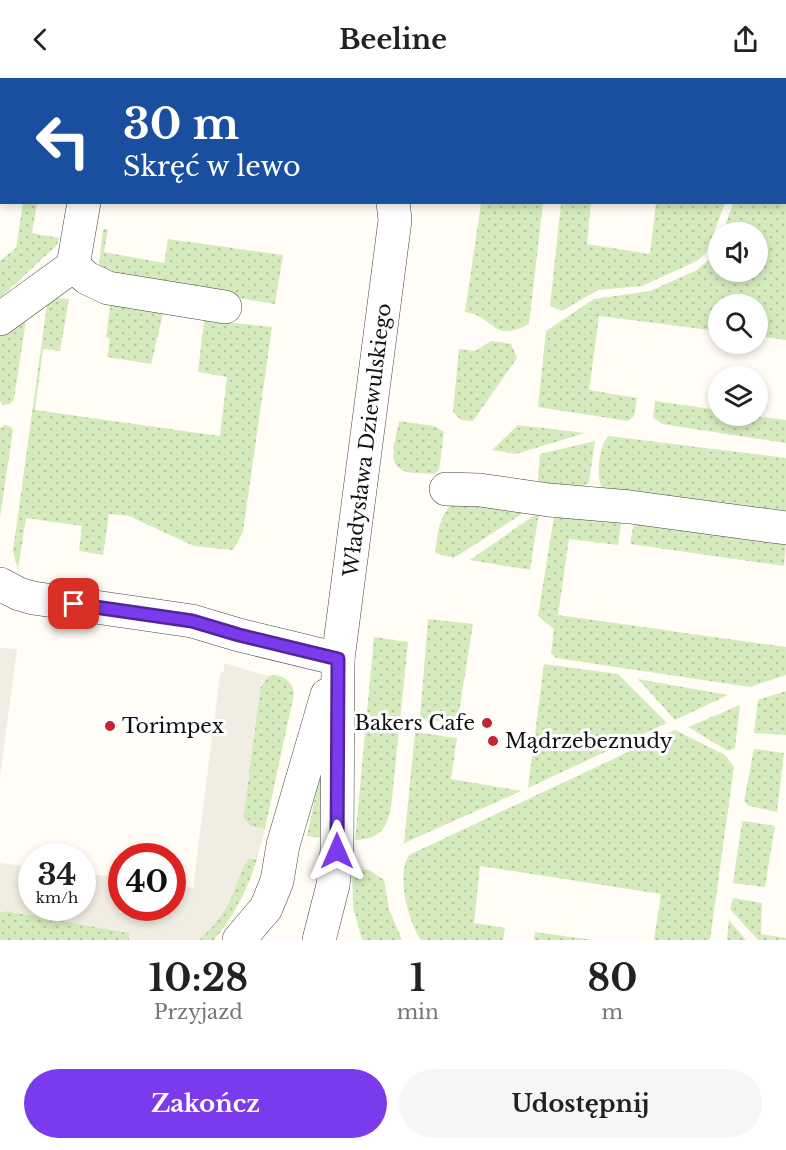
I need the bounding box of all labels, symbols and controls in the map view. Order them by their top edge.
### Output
icon: back [24,23,57,56]
text: Beeline [339,23,447,56]
icon: share [729,23,762,56]
text: 30 m [123,98,239,150]
icon: left [24,102,102,180]
text: Skręć w lewo [123,150,301,183]
map controls [708,222,768,426]
button: sound [708,222,768,282]
button: search [708,294,768,354]
street label: Władysława Dziewulskiego [338,302,396,579]
button: layers [708,366,768,426]
pin [48,578,99,629]
icon: arrive [57,587,90,620]
place label: Bakers Cafe [355,711,475,735]
place label: Torimpex [122,714,224,738]
marker: Bakers Cafe [480,716,494,730]
marker: Torimpex [103,719,117,733]
place label: Mądrzebeznudy [505,729,673,753]
marker: Mądrzebeznudy [486,734,500,748]
position arrow [305,819,369,883]
speed limit sign: 40 [108,843,186,921]
text: 34 [37,856,77,893]
text: km/h [36,888,78,907]
text: 10:28 [149,956,248,1001]
text: 1 [410,956,426,1001]
text: 80 [587,956,637,1001]
text: Przyjazd [154,1000,243,1024]
text: min [397,1000,439,1024]
text: m [602,1000,623,1024]
button: Zakończ [24,1069,387,1138]
button: Udostępnij [399,1069,762,1138]

